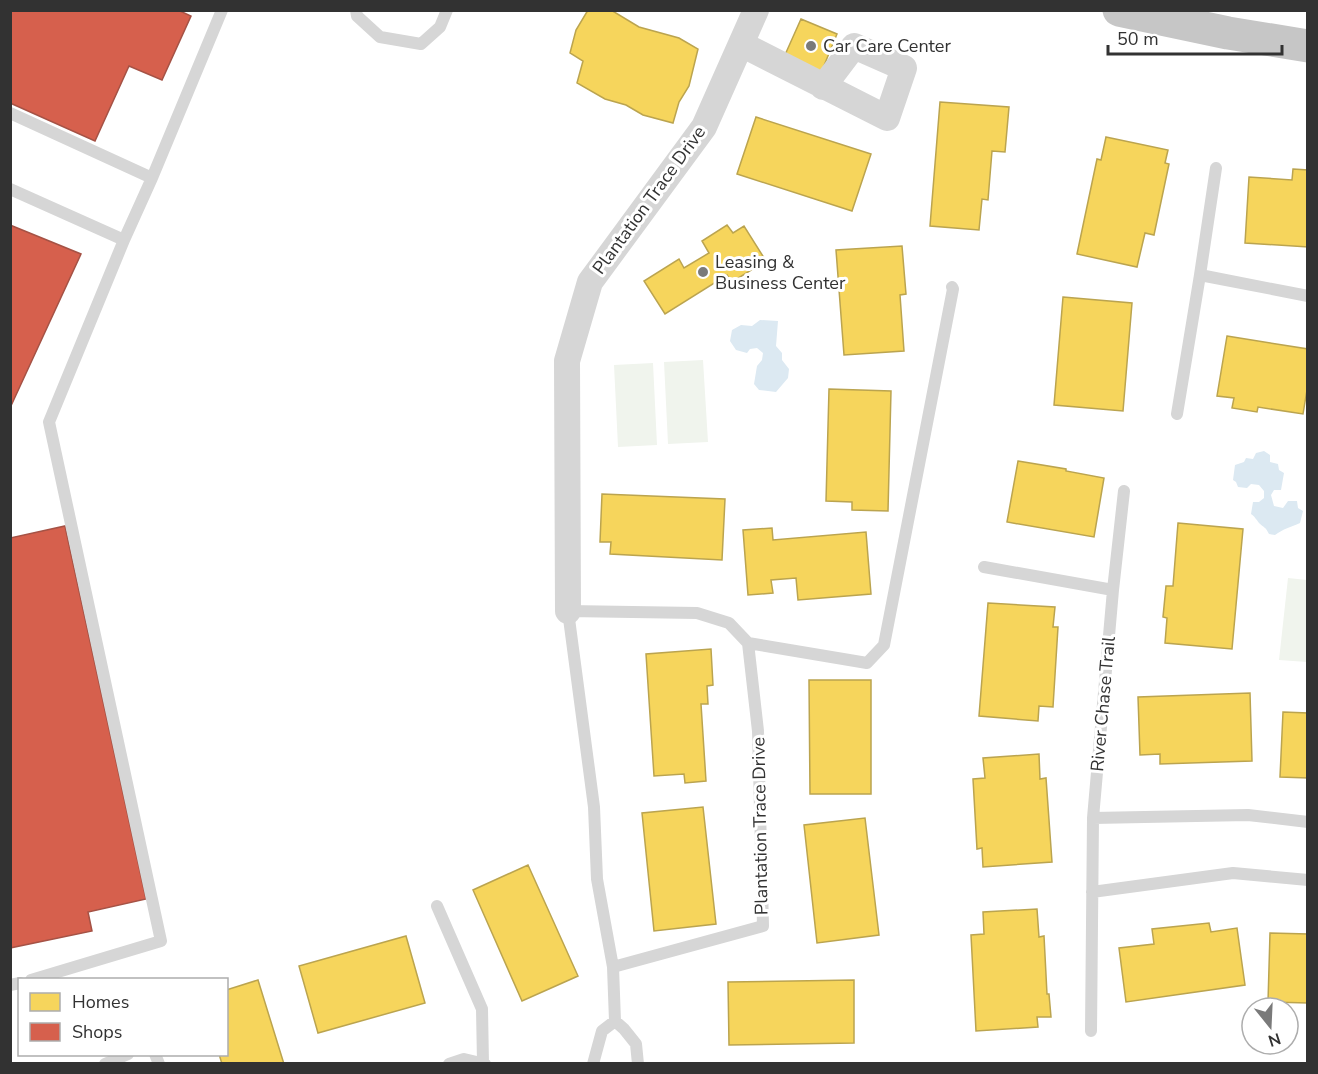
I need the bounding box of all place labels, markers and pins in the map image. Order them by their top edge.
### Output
place label: Car Care Center [823,34,951,58]
marker: Car Care Center [804,39,818,53]
place label: Leasing & Business Center [715,250,846,295]
marker: Leasing & Business Center [696,265,710,279]

